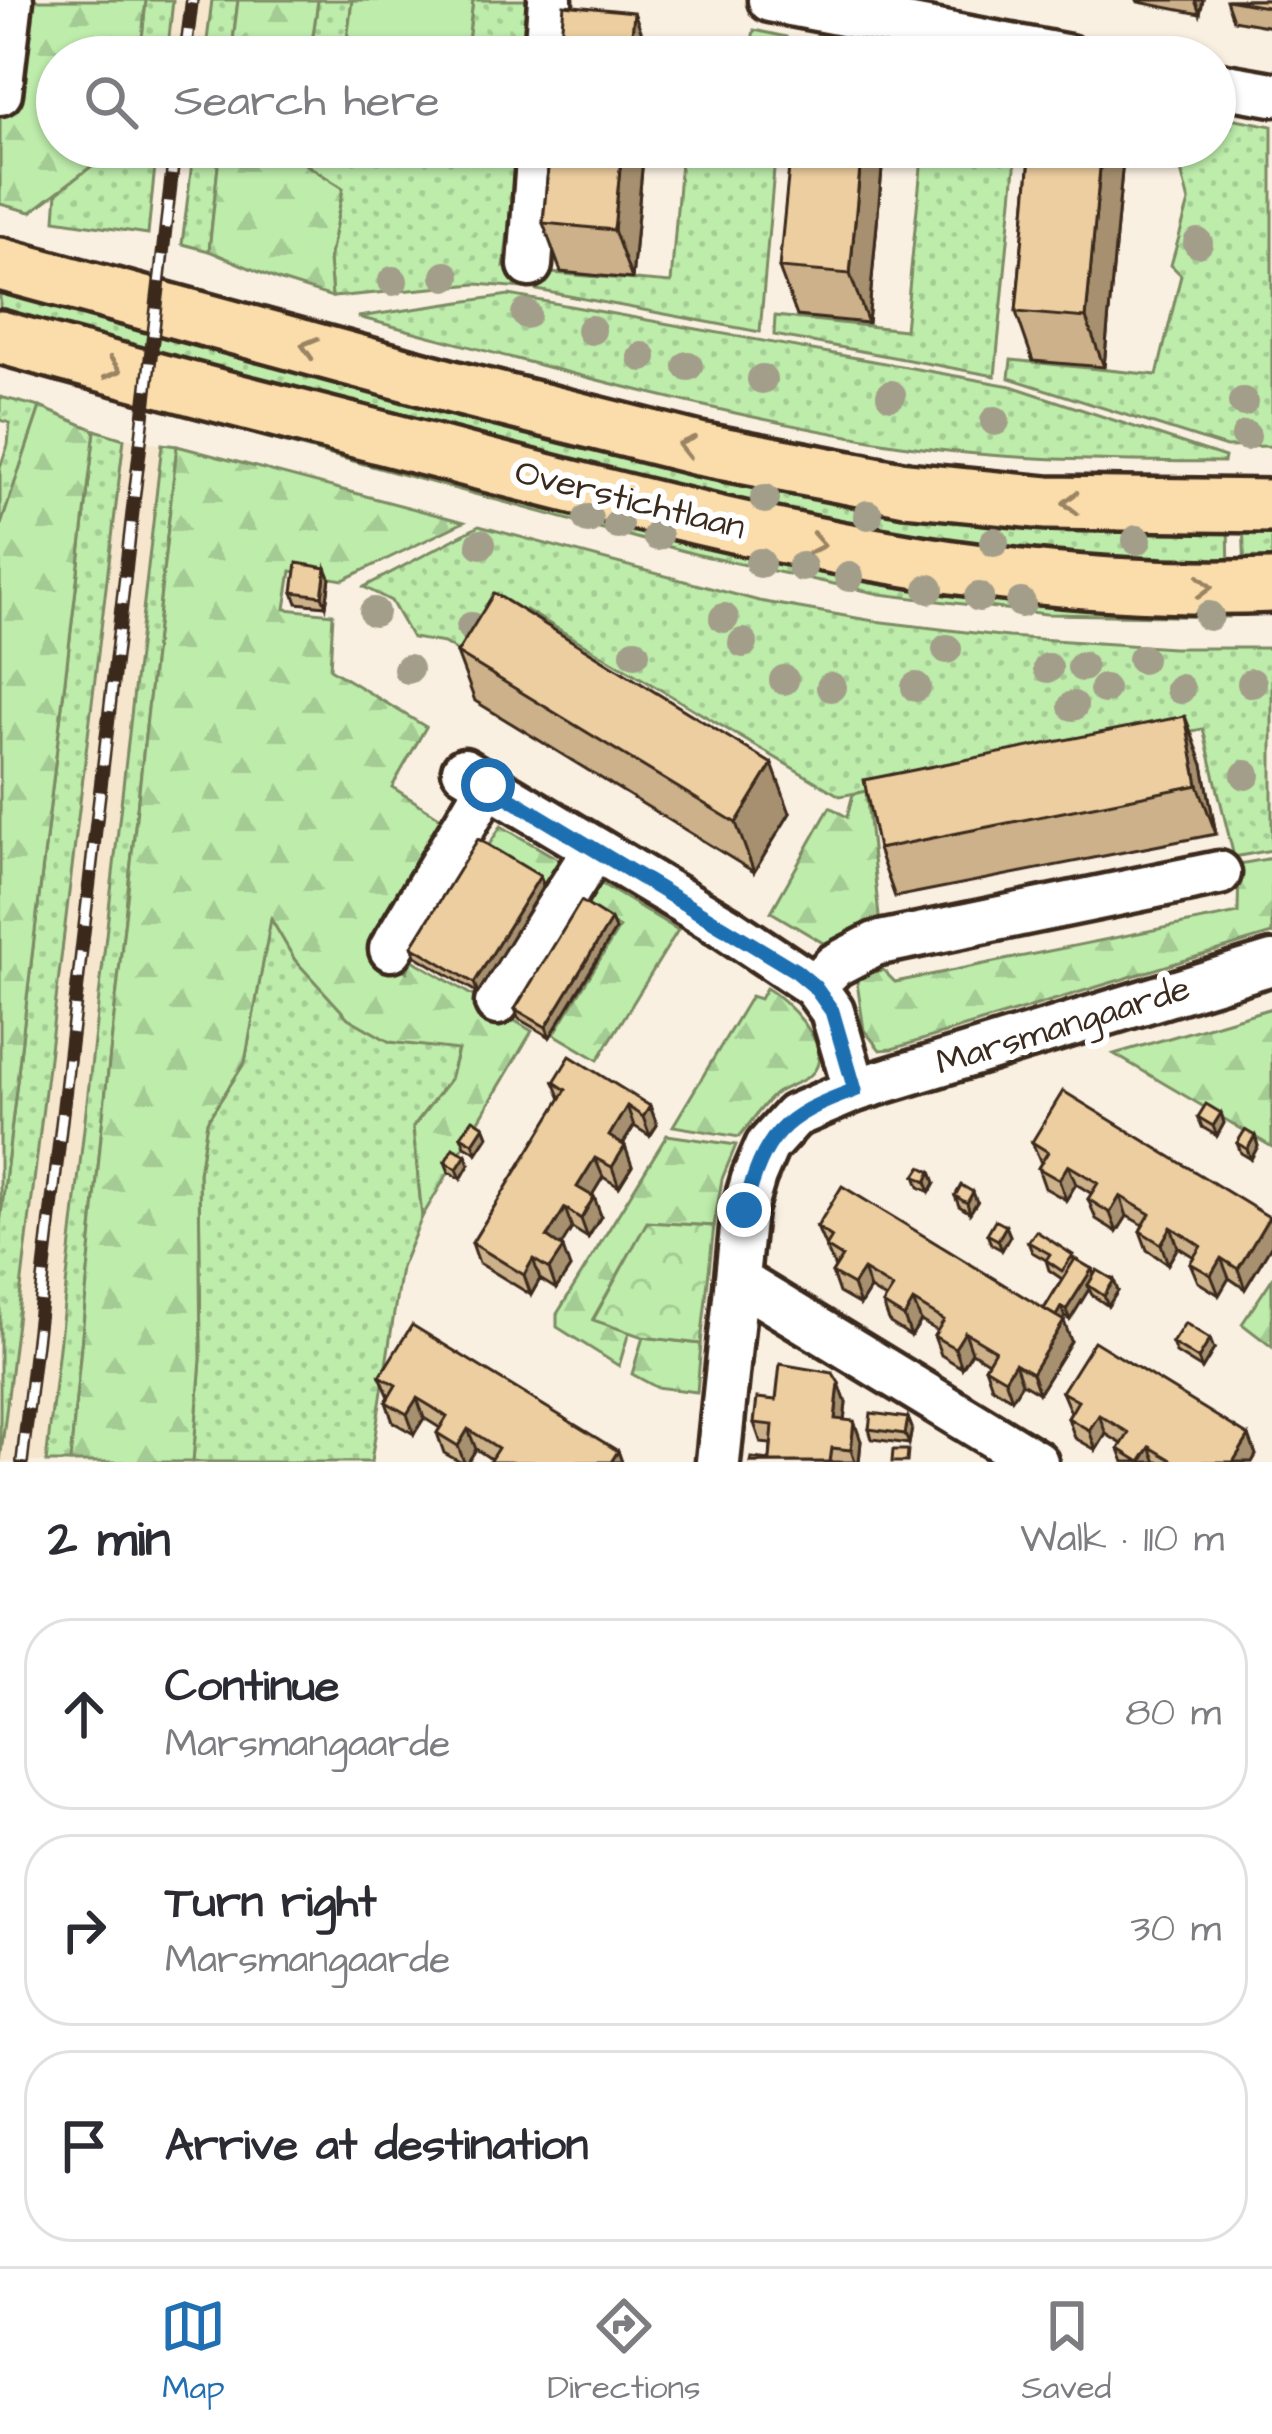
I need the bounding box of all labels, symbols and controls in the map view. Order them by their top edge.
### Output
search box [36,36,1236,168]
icon: search [78,69,144,135]
text: Search here [174,71,440,133]
one-way arrow [299,336,320,361]
one-way arrow [101,355,122,380]
one-way arrow [677,435,697,460]
street label: Overstichtlaan [510,447,750,553]
one-way arrow [1061,490,1079,516]
one-way arrow [807,530,827,556]
one-way arrow [1195,574,1214,600]
route start [461,758,515,812]
street label: Marsmangaarde [930,963,1197,1090]
route end [717,1183,771,1237]
text: 2 min [48,1505,171,1576]
text: Walk · 110 m [1020,1513,1224,1567]
text: Continue [165,1656,339,1718]
icon: ahead [51,1681,117,1747]
text: 80 m [1125,1687,1221,1741]
text: Marsmangaarde [165,1718,450,1772]
text: Turn right [165,1872,377,1934]
icon: right [51,1897,117,1963]
text: 30 m [1131,1903,1221,1957]
text: Marsmangaarde [165,1934,450,1988]
icon: arrive [51,2113,117,2179]
text: Arrive at destination [165,2115,588,2177]
tab: Map [160,2293,226,2411]
tab: Directions [547,2293,701,2411]
tab: Saved [1022,2293,1112,2411]

